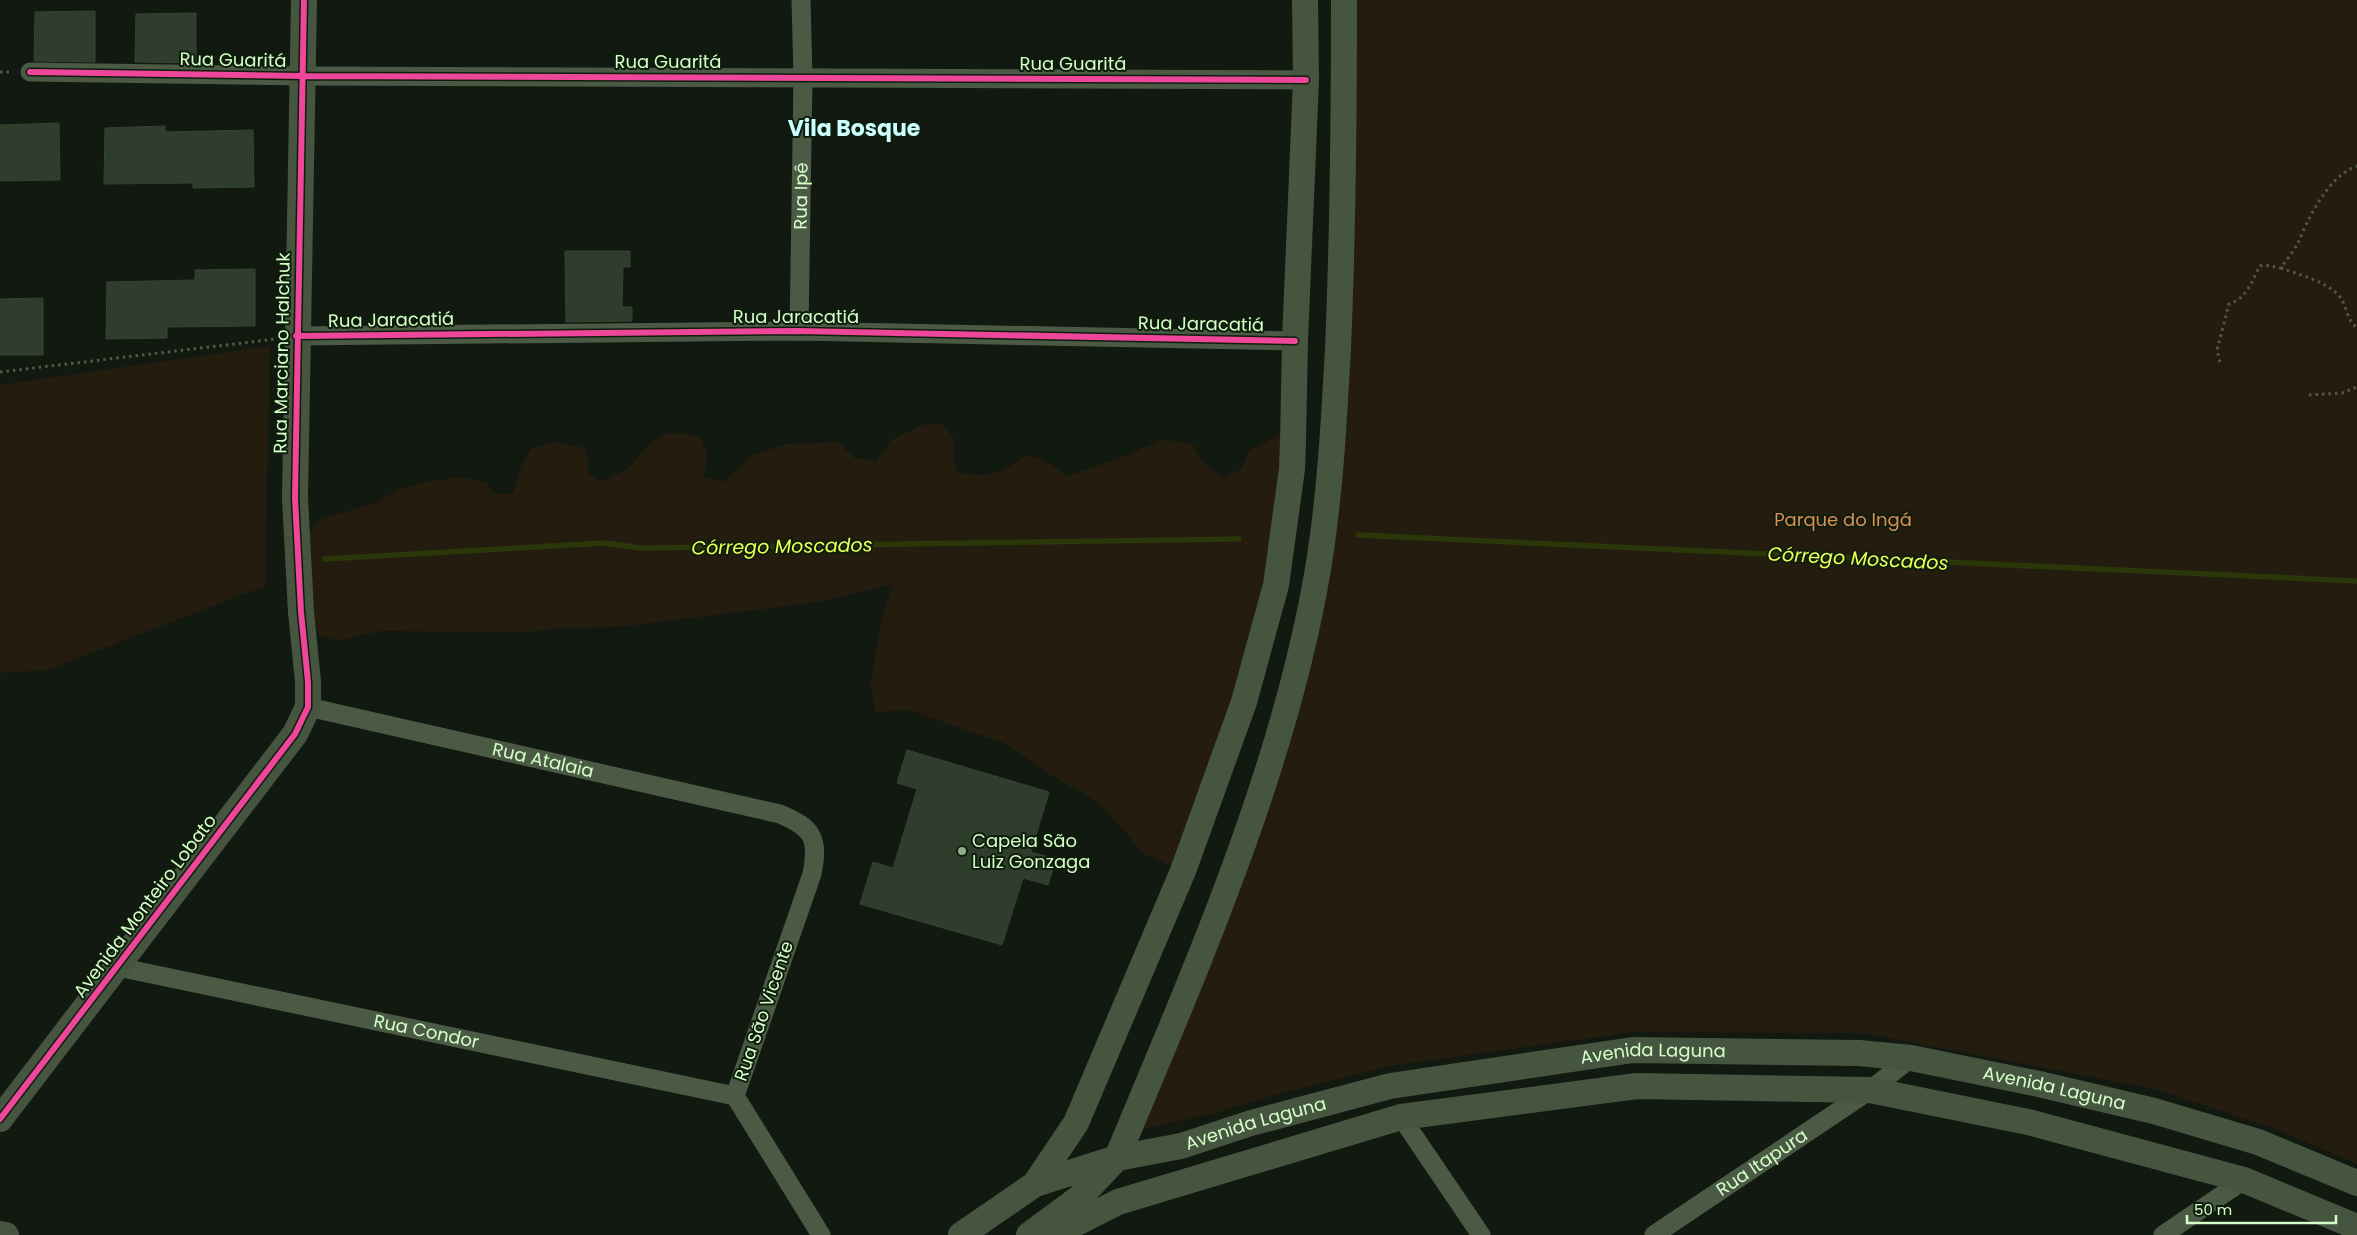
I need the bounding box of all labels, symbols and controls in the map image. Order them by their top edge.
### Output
street label: Rua Guaritá [179,46,287,73]
street label: Rua Guaritá [615,49,722,74]
street label: Rua Guaritá [1020,51,1127,76]
district label: Vila Bosque [788,113,920,144]
street label: Rua Ipê [788,162,814,230]
street label: Rua Marciano Halchuk [267,251,296,454]
street label: Rua Jaracatiá [733,304,859,329]
street label: Rua Jaracatiá [328,306,454,333]
street label: Rua Jaracatiá [1138,310,1264,337]
park label: Parque do Ingá [1774,507,1912,532]
water label: Córrego Moscados [691,531,873,562]
water label: Córrego Moscados [1767,540,1949,577]
street label: Rua Atalaia [490,736,596,783]
street label: Avenida Monteiro Lobato [67,809,222,1003]
place label: Capela São Luiz Gonzaga [972,828,1090,874]
marker: Capela São Luiz Gonzaga [956,845,968,857]
street label: Rua São Vicente [728,938,799,1084]
street label: Rua Condor [372,1008,482,1054]
street label: Avenida Laguna [1579,1037,1726,1070]
street label: Avenida Laguna [1981,1060,2129,1116]
street label: Avenida Laguna [1182,1091,1329,1156]
street label: Rua Itapura [1711,1122,1812,1202]
scale bar [2187,1192,2336,1224]
text: 50 m [2194,1199,2232,1220]

